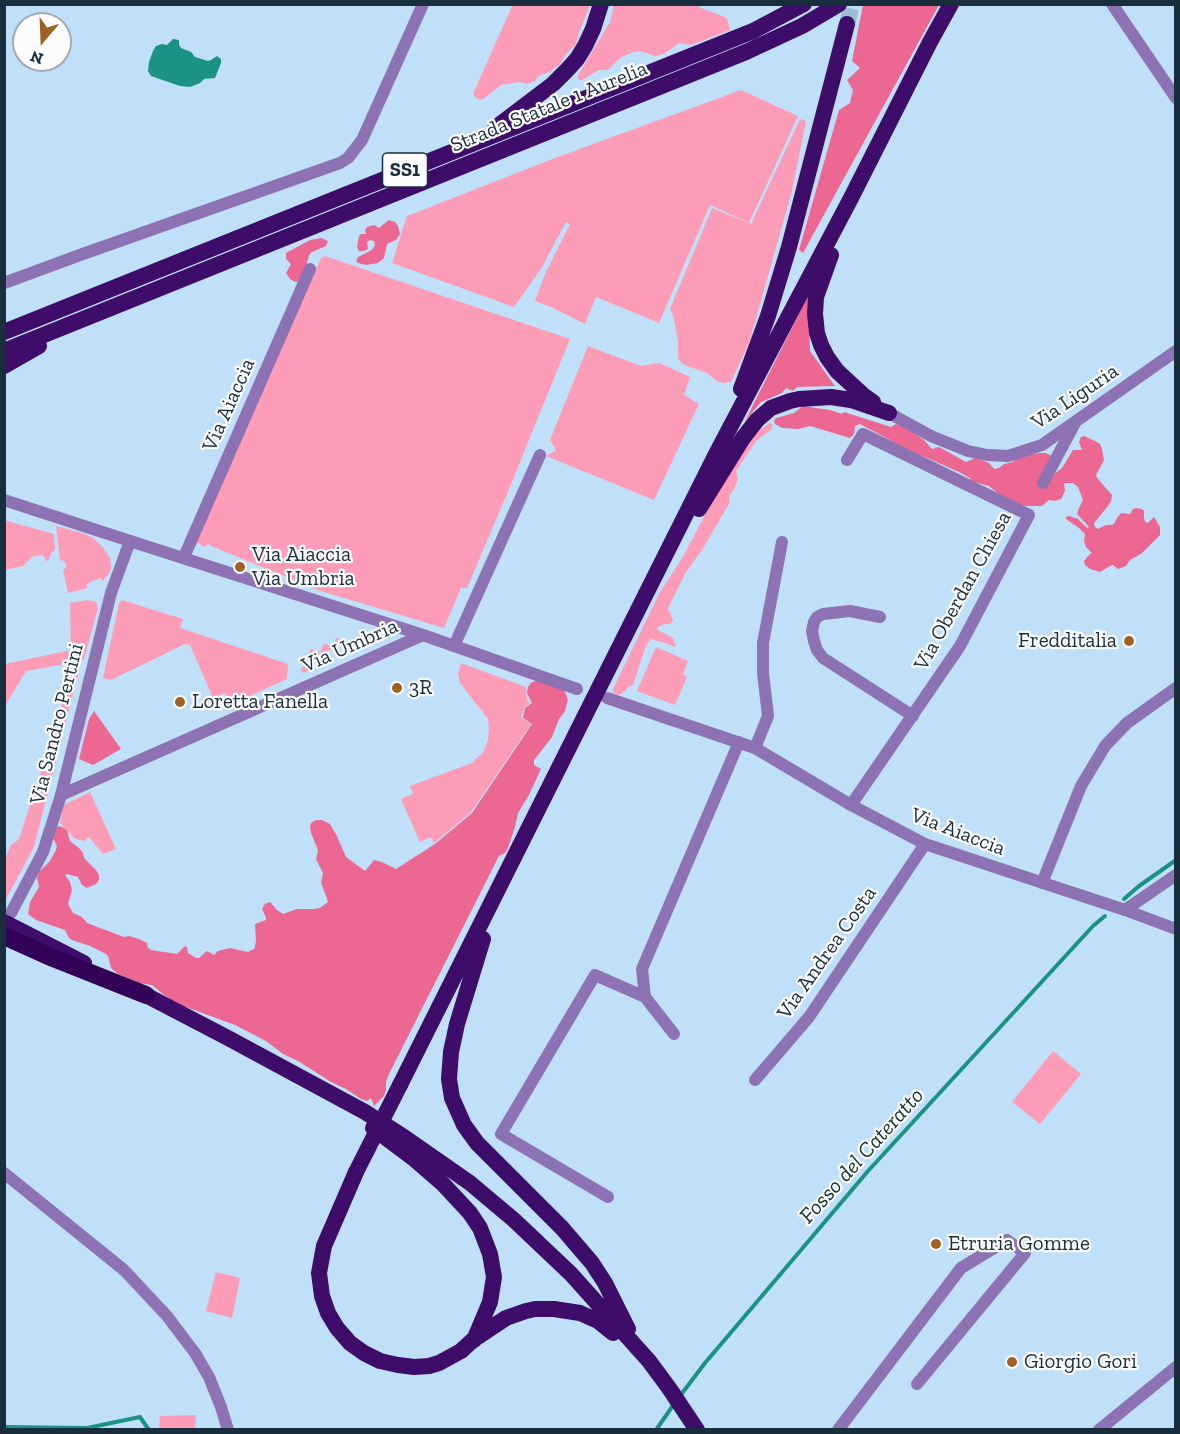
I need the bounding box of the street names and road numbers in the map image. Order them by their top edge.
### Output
street label: Strada Statale 1 Aurelia [447,56,651,158]
road number: SS1 [382,153,428,187]
street label: Via Aiaccia [197,355,261,455]
street label: Via Liguria [1027,359,1123,435]
street label: Via Oberdan Chiesa [909,507,1017,675]
street label: Via Umbria [298,614,402,678]
street label: Via Sandro Pertini [25,641,89,807]
street label: Via Aiaccia [907,802,1009,862]
street label: Via Andrea Costa [772,882,882,1024]

